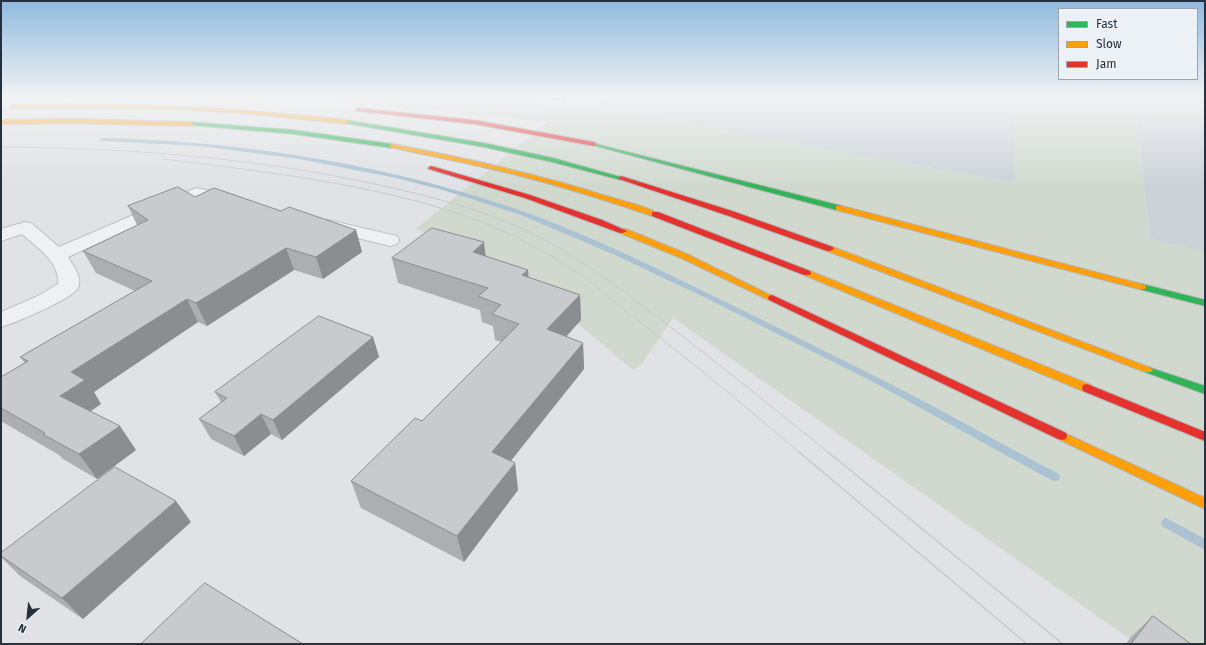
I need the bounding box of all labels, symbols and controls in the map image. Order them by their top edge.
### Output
legend [1058,8,1198,80]
text: Fast [1096,17,1118,31]
text: Slow [1096,37,1122,51]
text: Jam [1096,57,1116,71]
north arrow [8,597,48,637]
text: N [16,621,29,636]

